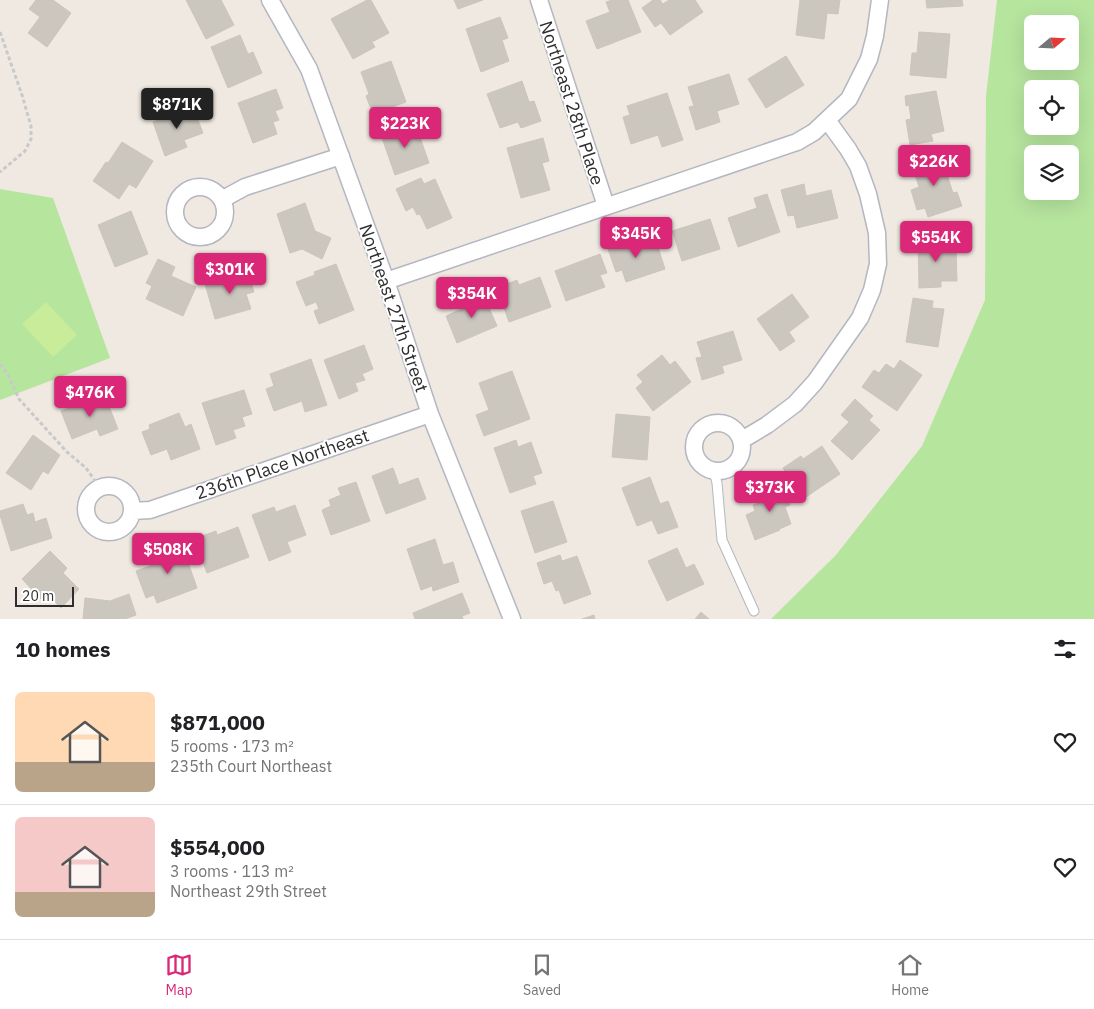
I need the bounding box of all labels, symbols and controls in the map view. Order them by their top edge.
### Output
north arrow [1024,15,1079,70]
map controls [1024,15,1079,200]
street label: Northeast 28th Place [535,18,609,188]
button: locate [1024,80,1079,135]
pin: $871K [142,88,212,130]
text: $871K [152,94,202,114]
pin: $223K [370,106,440,149]
text: $223K [380,113,430,133]
pin: $226K [899,144,969,187]
button: layers [1024,145,1079,200]
text: $226K [909,151,959,171]
pin: $345K [601,216,671,259]
pin: $554K [901,220,971,263]
street label: Northeast 27th Street [354,221,434,395]
text: $345K [611,223,661,243]
text: $554K [911,227,961,247]
pin: $301K [195,252,265,295]
text: $301K [205,259,255,279]
pin: $354K [437,276,507,319]
text: $354K [447,283,497,303]
pin: $476K [55,376,125,418]
text: $476K [65,382,115,402]
street label: 236th Place Northeast [192,423,372,505]
pin: $373K [735,470,805,513]
text: $373K [745,477,795,497]
pin: $508K [133,532,203,575]
text: $508K [143,539,193,559]
scale bar [15,584,74,607]
text: 20 m [22,587,54,605]
text: 10 homes [15,635,111,663]
icon: filters [1051,635,1079,663]
text: $871,000 [170,708,265,736]
icon: home [55,712,115,772]
icon: heart [1051,728,1079,756]
text: 5 rooms · 173 m² [170,736,294,756]
text: 235th Court Northeast [170,756,332,776]
text: $554,000 [170,833,265,861]
icon: home [55,837,115,897]
icon: heart [1051,853,1079,881]
text: 3 rooms · 113 m² [170,861,294,881]
text: Northeast 29th Street [170,881,327,901]
tab: Map [165,951,193,999]
tab: Saved [523,951,561,999]
tab: Home [891,951,929,999]

